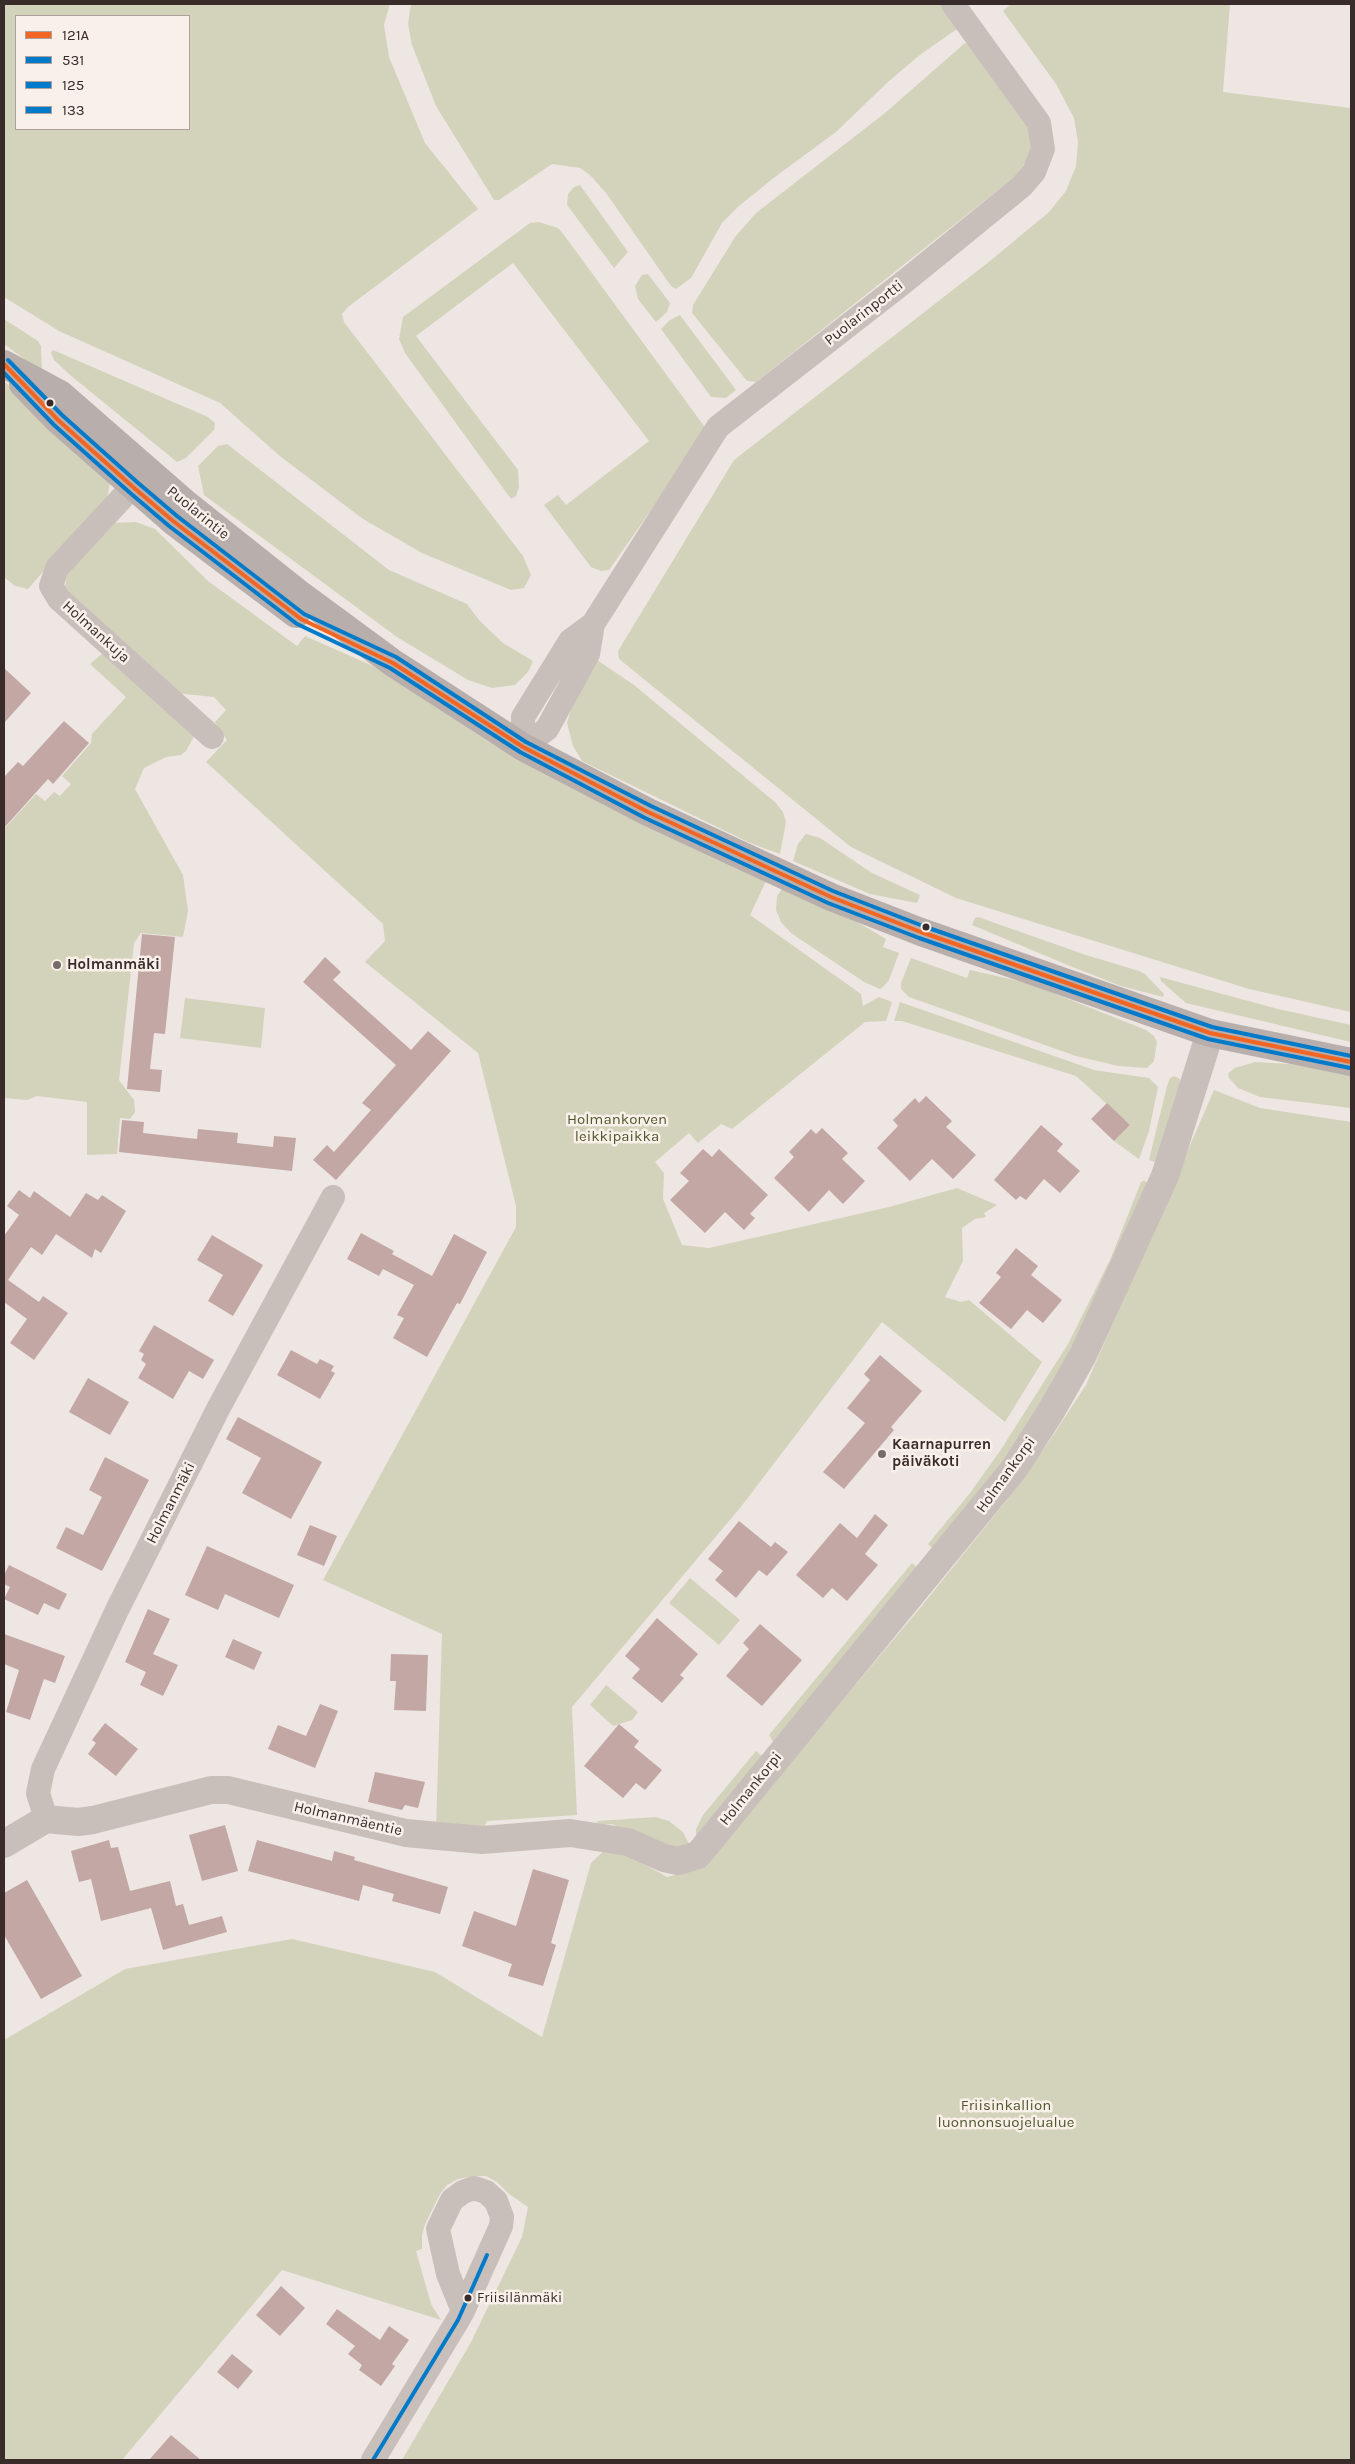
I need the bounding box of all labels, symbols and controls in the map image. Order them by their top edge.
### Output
legend [15,15,190,130]
text: 121A [62,26,89,44]
text: 531 [62,51,84,69]
text: 125 [62,76,84,94]
text: 133 [62,101,85,119]
street label: Puolarinportti [821,277,907,349]
unlabelled marker [45,398,55,408]
street label: Puolarintie [163,482,233,544]
street label: Holmankuja [59,597,133,667]
unlabelled marker [921,922,931,932]
place label: Holmanmäki [67,956,160,974]
marker: Holmanmäki [51,959,63,971]
park label: Holmankorven leikkipaikka [567,1111,667,1146]
street label: Holmankorpi [973,1434,1039,1516]
place label: Kaarnapurren päiväkoti [892,1436,991,1471]
marker: Kaarnapurren päiväkoti [876,1448,888,1460]
street label: Holmanmäki [143,1459,199,1547]
street label: Holmankorpi [716,1749,786,1829]
street label: Holmanmäentie [292,1798,404,1840]
park label: Friisinkallion luonnonsuojelualue [938,2097,1074,2132]
place label: Friisilänmäki [477,2290,562,2306]
marker: Friisilänmäki [463,2293,473,2303]

